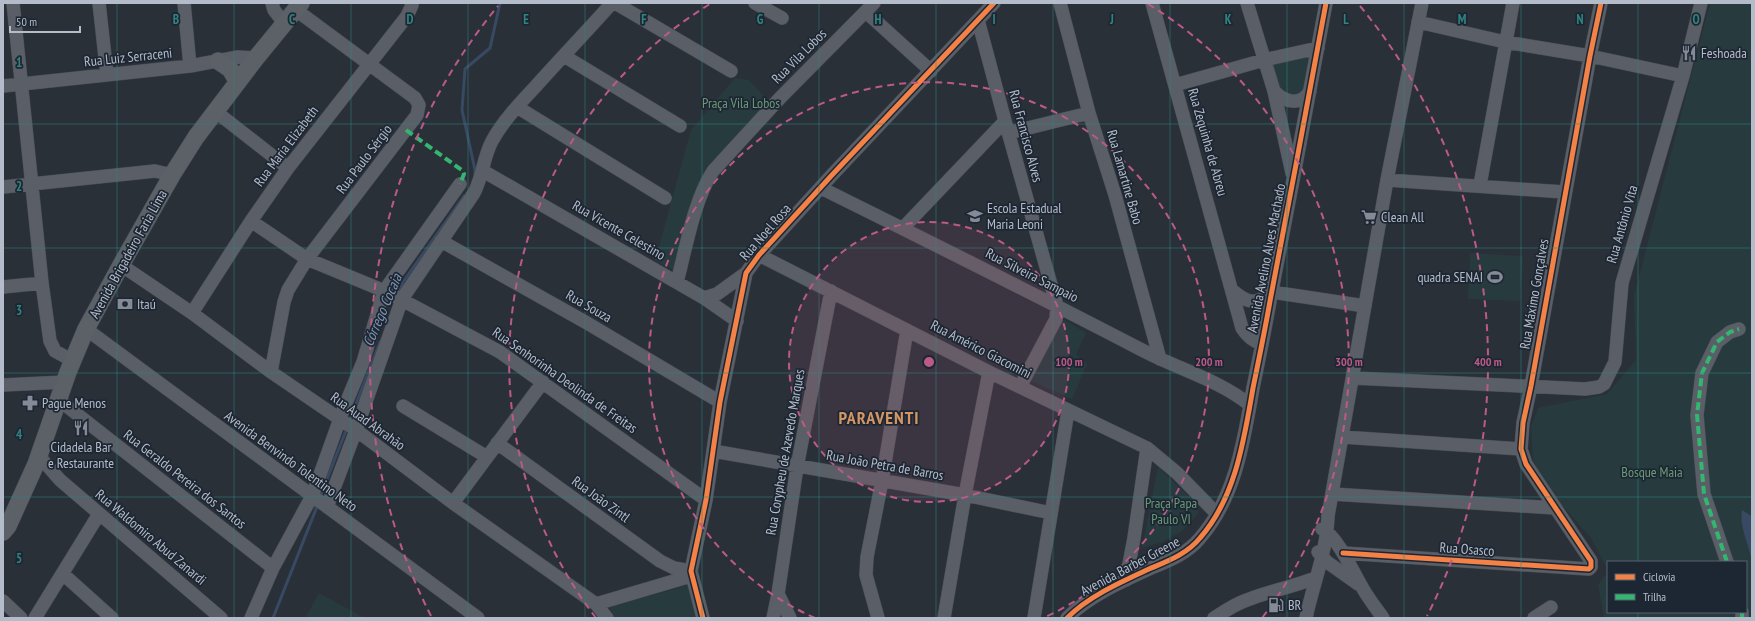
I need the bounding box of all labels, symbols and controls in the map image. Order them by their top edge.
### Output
scale bar [10,8,80,34]
text: B [173,11,179,28]
text: C [289,11,295,28]
text: D [407,11,414,28]
text: E [523,11,529,28]
text: F [641,11,647,28]
text: G [757,11,764,28]
text: H [875,11,882,28]
text: I [992,11,996,28]
text: J [1109,11,1114,28]
text: K [1225,11,1232,28]
text: L [1343,11,1349,28]
text: M [1458,11,1467,28]
text: N [1576,11,1584,28]
text: O [1692,11,1700,28]
text: 50 m [16,14,37,29]
street label: Rua Vila Lobos [768,25,830,87]
street label: Rua Luiz Serraceni [83,43,173,71]
restaurant icon: Feshoada [1680,44,1698,62]
place label: Feshoada [1701,44,1747,62]
text: 1 [16,54,22,71]
street label: Rua Zequinha de Abreu [1184,86,1232,198]
street label: Rua Francisco Alves [1005,88,1047,184]
park label: Praça Vila Lobos [702,94,780,112]
street label: Rua Maria Elizabeth [250,102,322,190]
street label: Rua Paulo Sérgio [332,121,396,197]
street label: Rua Lamartine Babo [1103,128,1147,226]
text: 2 [16,178,22,195]
street label: Avenida Avelino Alves Machado [1243,182,1289,334]
street label: Rua Antônio Vita [1602,183,1642,265]
street label: Avenida Brigadeiro Faria Lima [85,186,171,322]
street label: Rua Vicente Celestino [569,196,669,264]
place label: Escola Estadual Maria Leoni [987,199,1062,233]
street label: Rua Noel Rosa [735,200,795,264]
school or university icon: Escola Estadual Maria Leoni [966,207,984,225]
supermarket icon: Clean All [1360,208,1378,226]
place label: Clean All [1381,208,1425,226]
street label: Rua Máximo Gonçalves [1515,237,1553,351]
street label: Rua Silveira Sampaio [983,244,1081,306]
place label: quadra SENAI [1417,268,1483,286]
sports icon: quadra SENAI [1486,268,1504,286]
water label: Córrego Cocaia [358,270,406,349]
street label: Rua Souza [563,286,615,326]
bank icon: Itaú [116,295,134,313]
place label: Itaú [137,295,156,313]
text: 3 [16,302,22,319]
street label: Rua Américo Giacomini [928,316,1034,382]
street label: Rua Senhorinha Deolinda de Freitas [489,323,641,437]
text: 100 m [1055,354,1083,369]
text: 200 m [1195,354,1223,369]
text: 300 m [1335,354,1363,369]
text: 400 m [1474,354,1502,369]
centre of rings [922,355,936,369]
street label: Rua Corypheu de Azevedo Marques [762,367,809,536]
street label: Rua Auad Abrahão [327,388,409,454]
pharmacy icon: Pague Menos [21,394,39,412]
place label: Pague Menos [42,394,106,412]
district label: PARAVENTI [838,406,920,429]
street label: Avenida Benvindo Tolentino Neto [221,407,361,515]
restaurant icon: Cidadela Bar e Restaurante [72,419,90,437]
text: 4 [16,426,23,443]
street label: Rua Geraldo Pereira dos Santos [120,426,250,533]
place label: Cidadela Bar e Restaurante [48,438,114,472]
street label: Rua João Petra de Barros [825,446,945,484]
park label: Bosque Maia [1621,463,1683,481]
street label: Rua João Zintl [568,472,634,527]
street label: Rua Waldomiro Abud Zanardi [92,485,210,589]
park label: Praça Papa Paulo VI [1145,494,1197,528]
street label: Avenida Barber Greene [1077,532,1183,600]
street label: Rua Osasco [1439,538,1495,560]
text: 5 [16,550,22,567]
legend [1607,561,1747,613]
text: Ciclovia [1643,569,1675,584]
text: Trilha [1643,589,1666,604]
fuel station icon: BR [1267,596,1285,614]
place label: BR [1288,596,1302,614]

